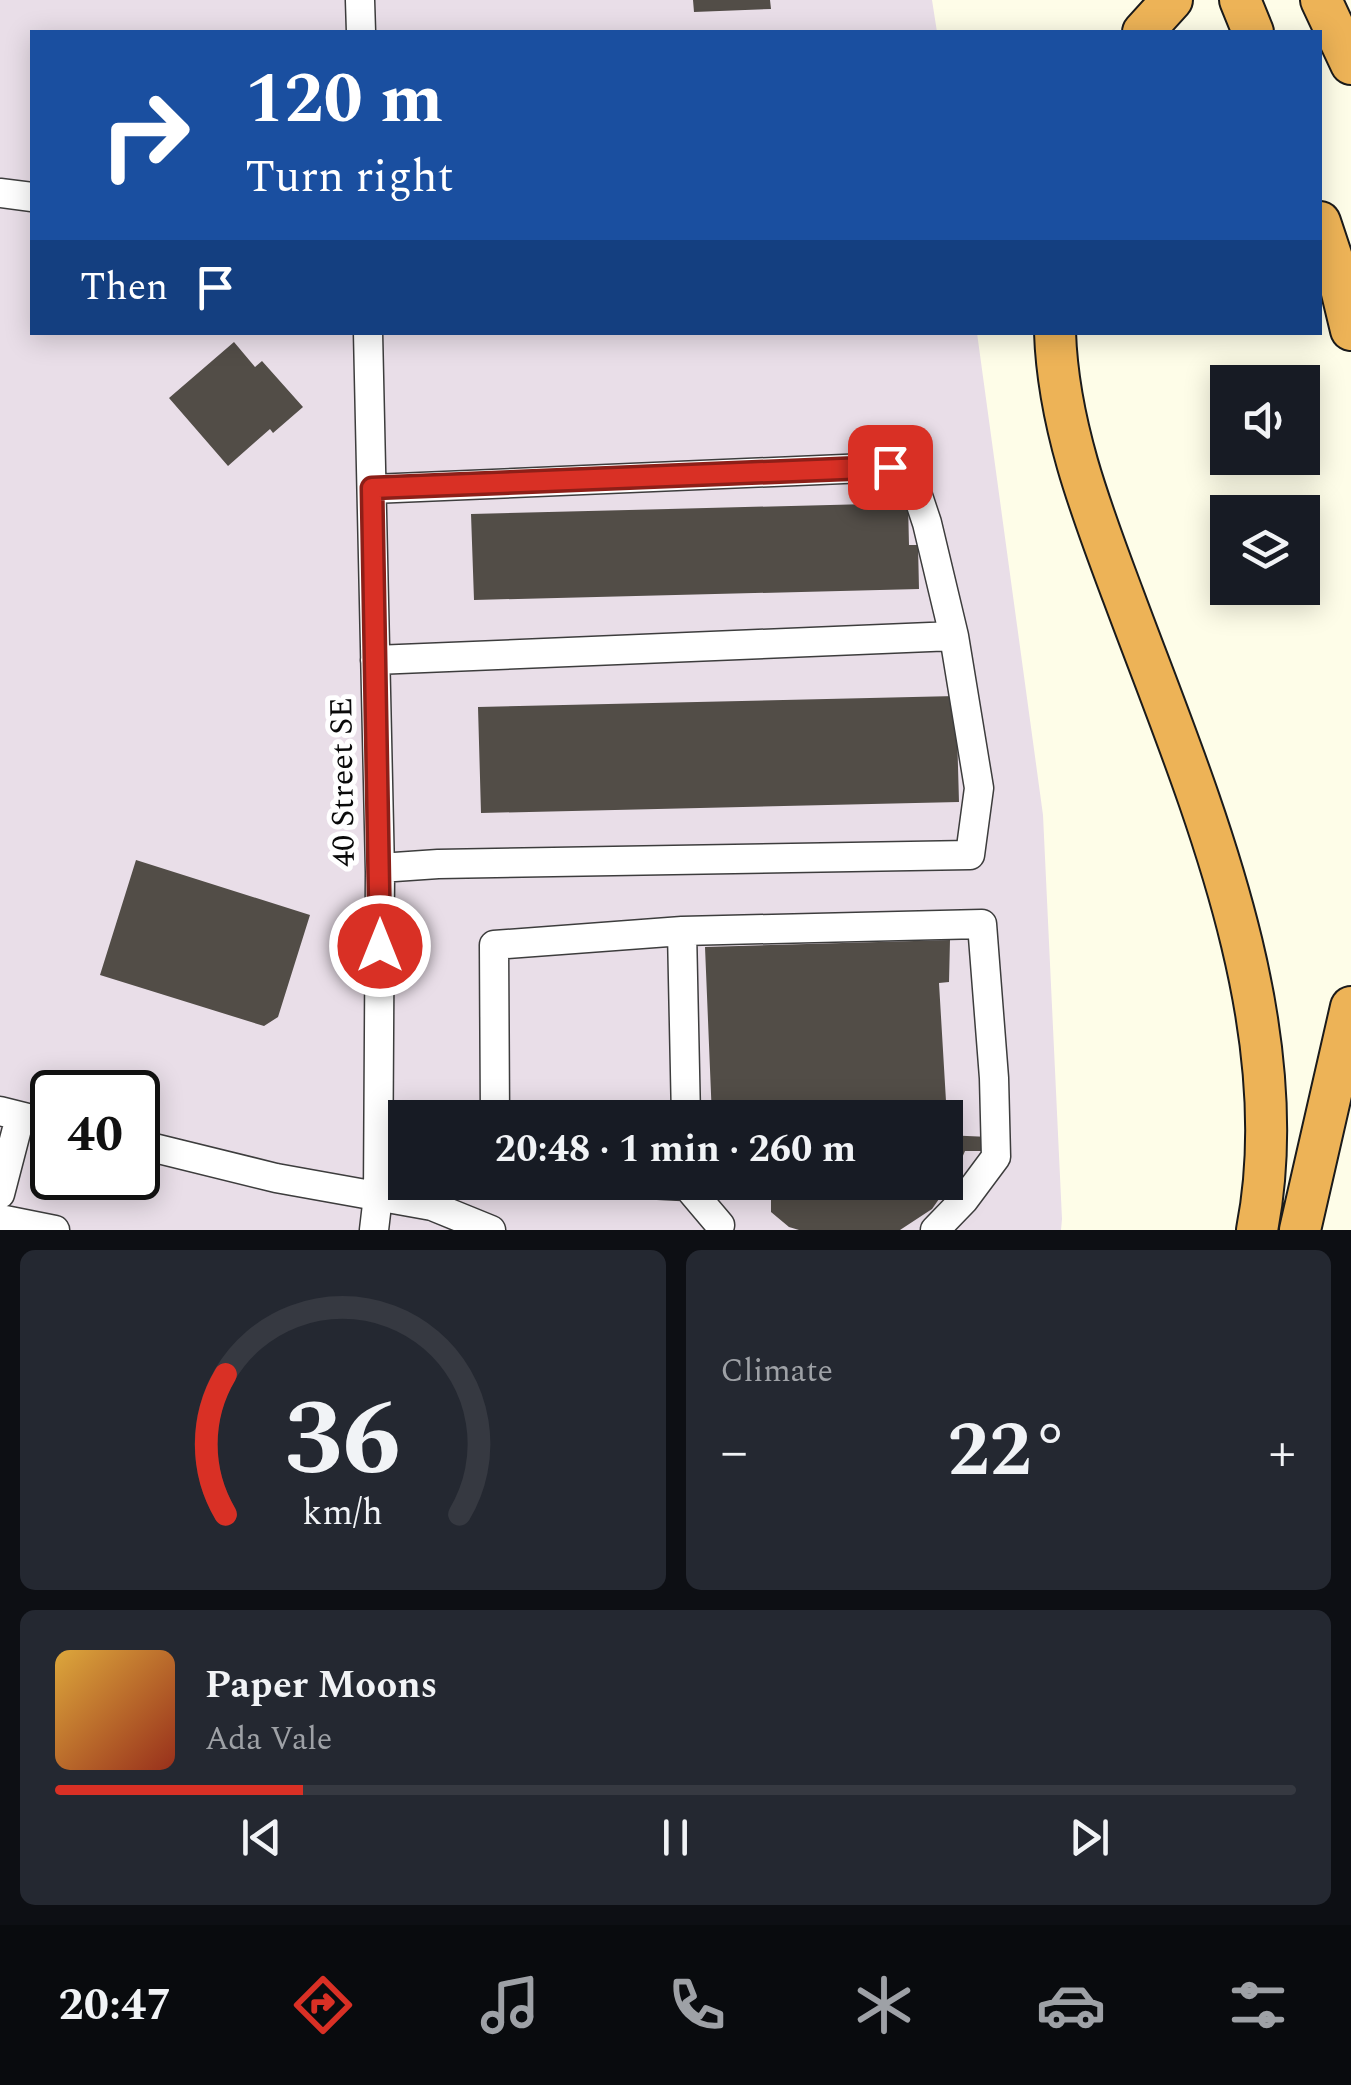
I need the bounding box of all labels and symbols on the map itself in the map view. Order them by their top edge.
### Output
pin [848,425,933,510]
street label: 40 Street SE [317,697,369,867]
position arrow [328,894,432,998]
speed limit sign: 40 [30,1070,160,1200]

